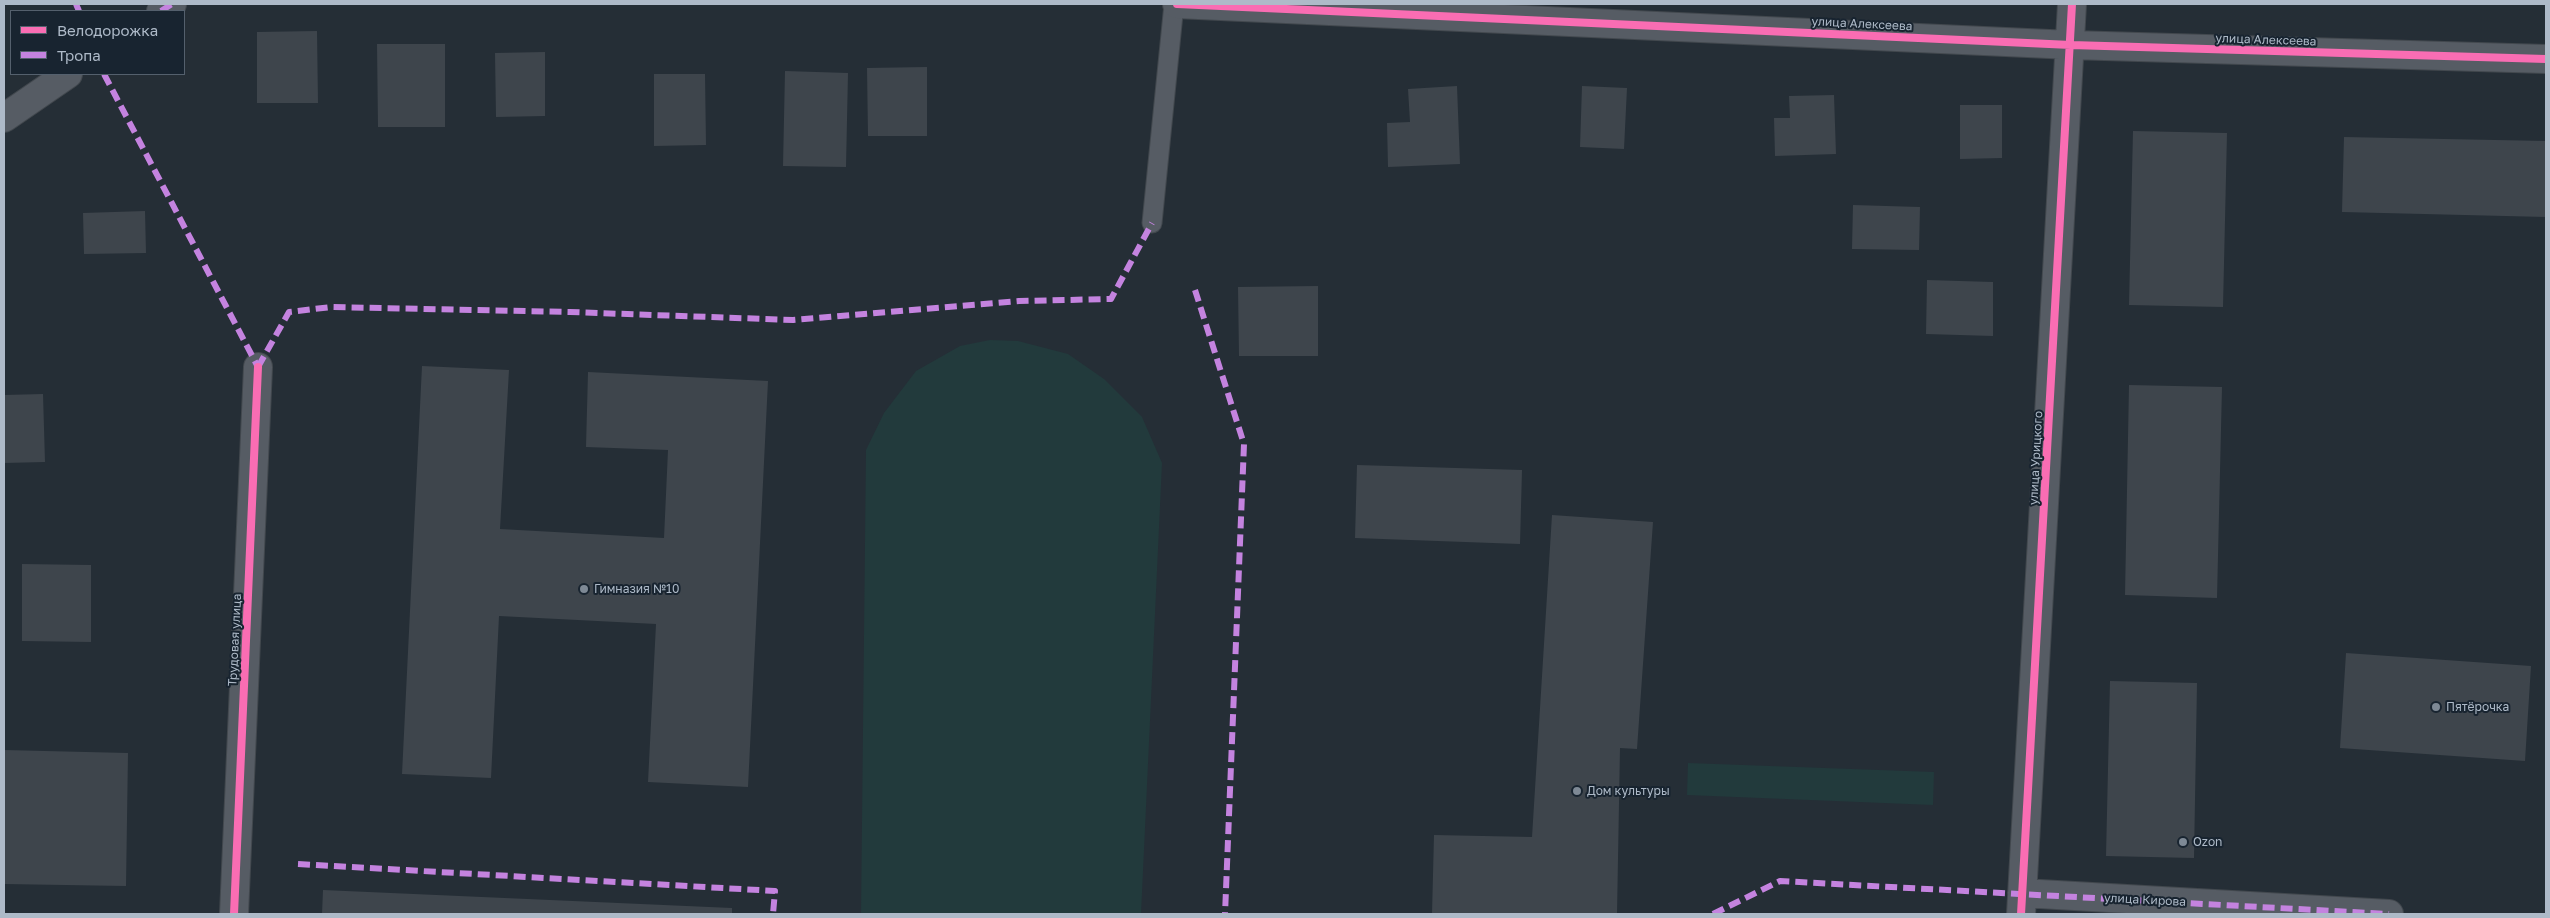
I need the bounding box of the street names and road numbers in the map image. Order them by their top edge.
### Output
street label: улица Алексеева [1811,14,1913,34]
street label: улица Алексеева [2215,31,2317,49]
street label: улица Урицкого [2026,411,2046,505]
street label: Трудовая улица [225,593,245,687]
street label: улица Кирова [2104,891,2186,909]

